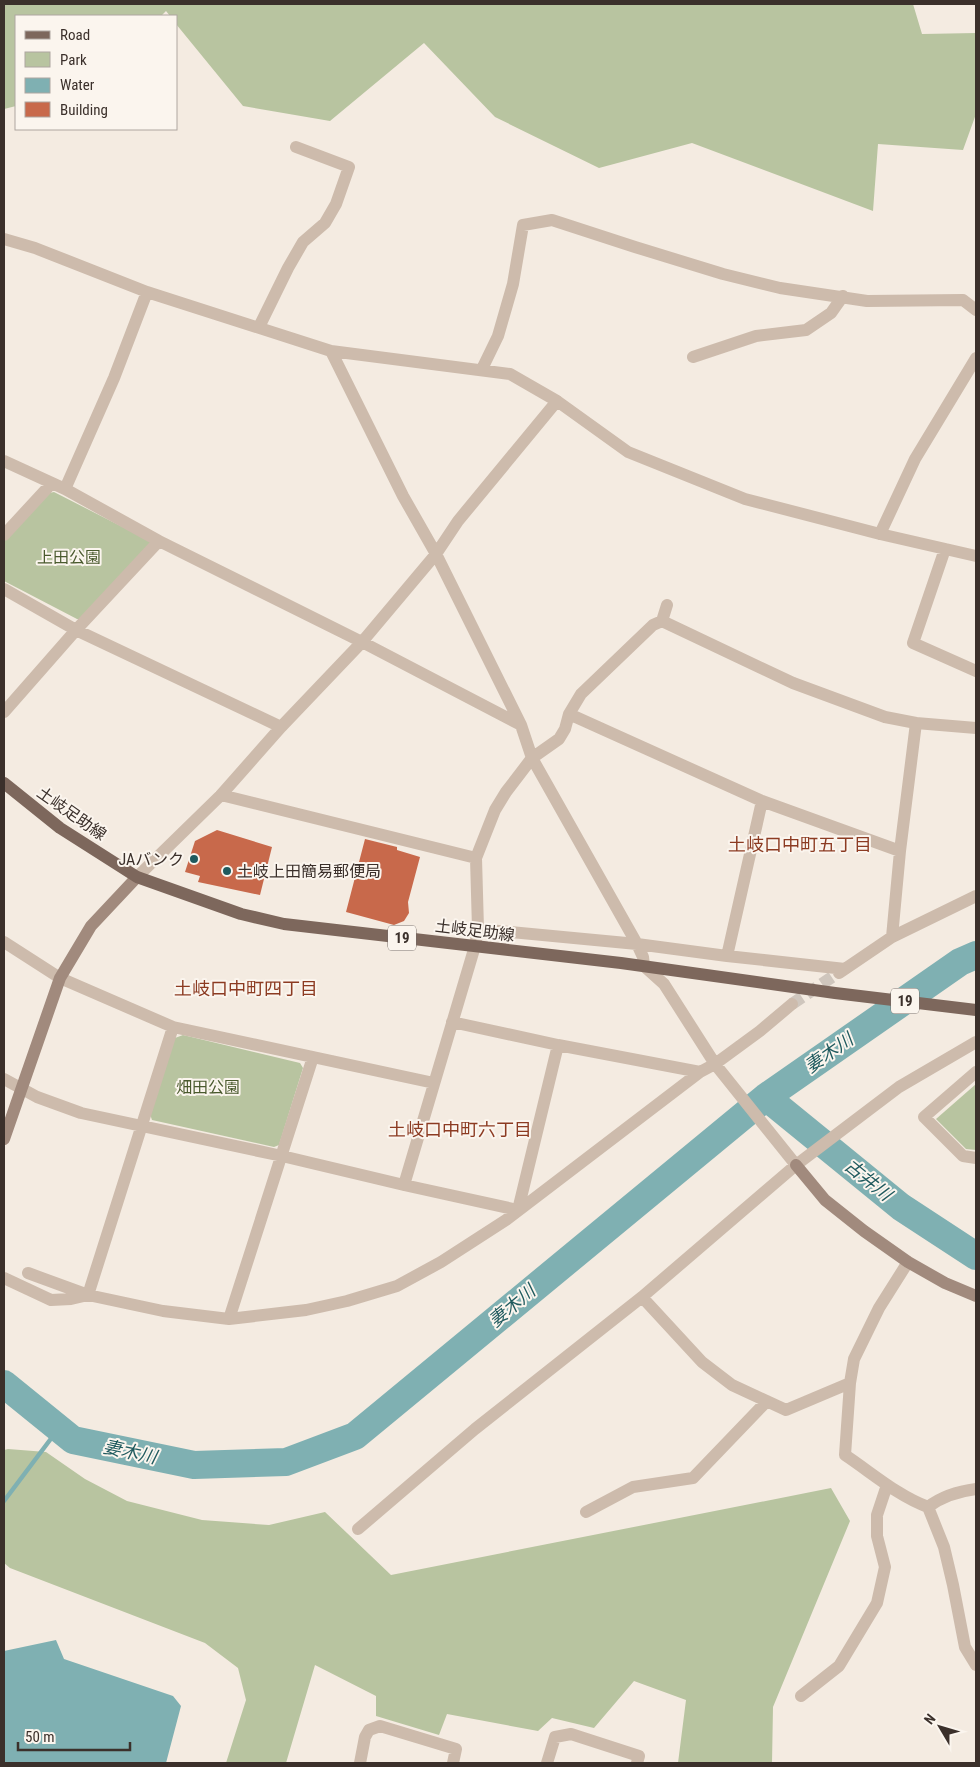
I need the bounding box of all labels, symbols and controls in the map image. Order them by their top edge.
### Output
legend [15,15,178,130]
text: Road [60,26,90,44]
text: Park [60,51,87,69]
text: Water [60,76,95,94]
text: Building [60,101,108,119]
park label: 上田公園 [37,548,101,567]
street label: 土岐足助線 [33,783,110,844]
district label: 土岐口中町五丁目 [728,834,872,855]
place label: JAバンク [118,850,184,869]
marker: JAバンク [188,853,200,865]
place label: 土岐上田簡易郵便局 [237,862,381,881]
marker: 土岐上田簡易郵便局 [221,865,233,877]
street label: 土岐足助線 [434,916,516,945]
road number: 19 [388,926,416,950]
district label: 土岐口中町四丁目 [174,978,318,999]
road number: 19 [891,988,919,1014]
water label: 妻木川 [801,1027,858,1077]
park label: 畑田公園 [176,1078,240,1097]
district label: 土岐口中町六丁目 [388,1119,532,1140]
water label: 古井川 [841,1154,897,1206]
water label: 妻木川 [484,1279,541,1331]
water label: 妻木川 [102,1436,161,1468]
north arrow [915,1702,965,1752]
text: N [921,1711,939,1727]
scale bar [18,1720,130,1752]
text: 50 m [25,1728,55,1746]

